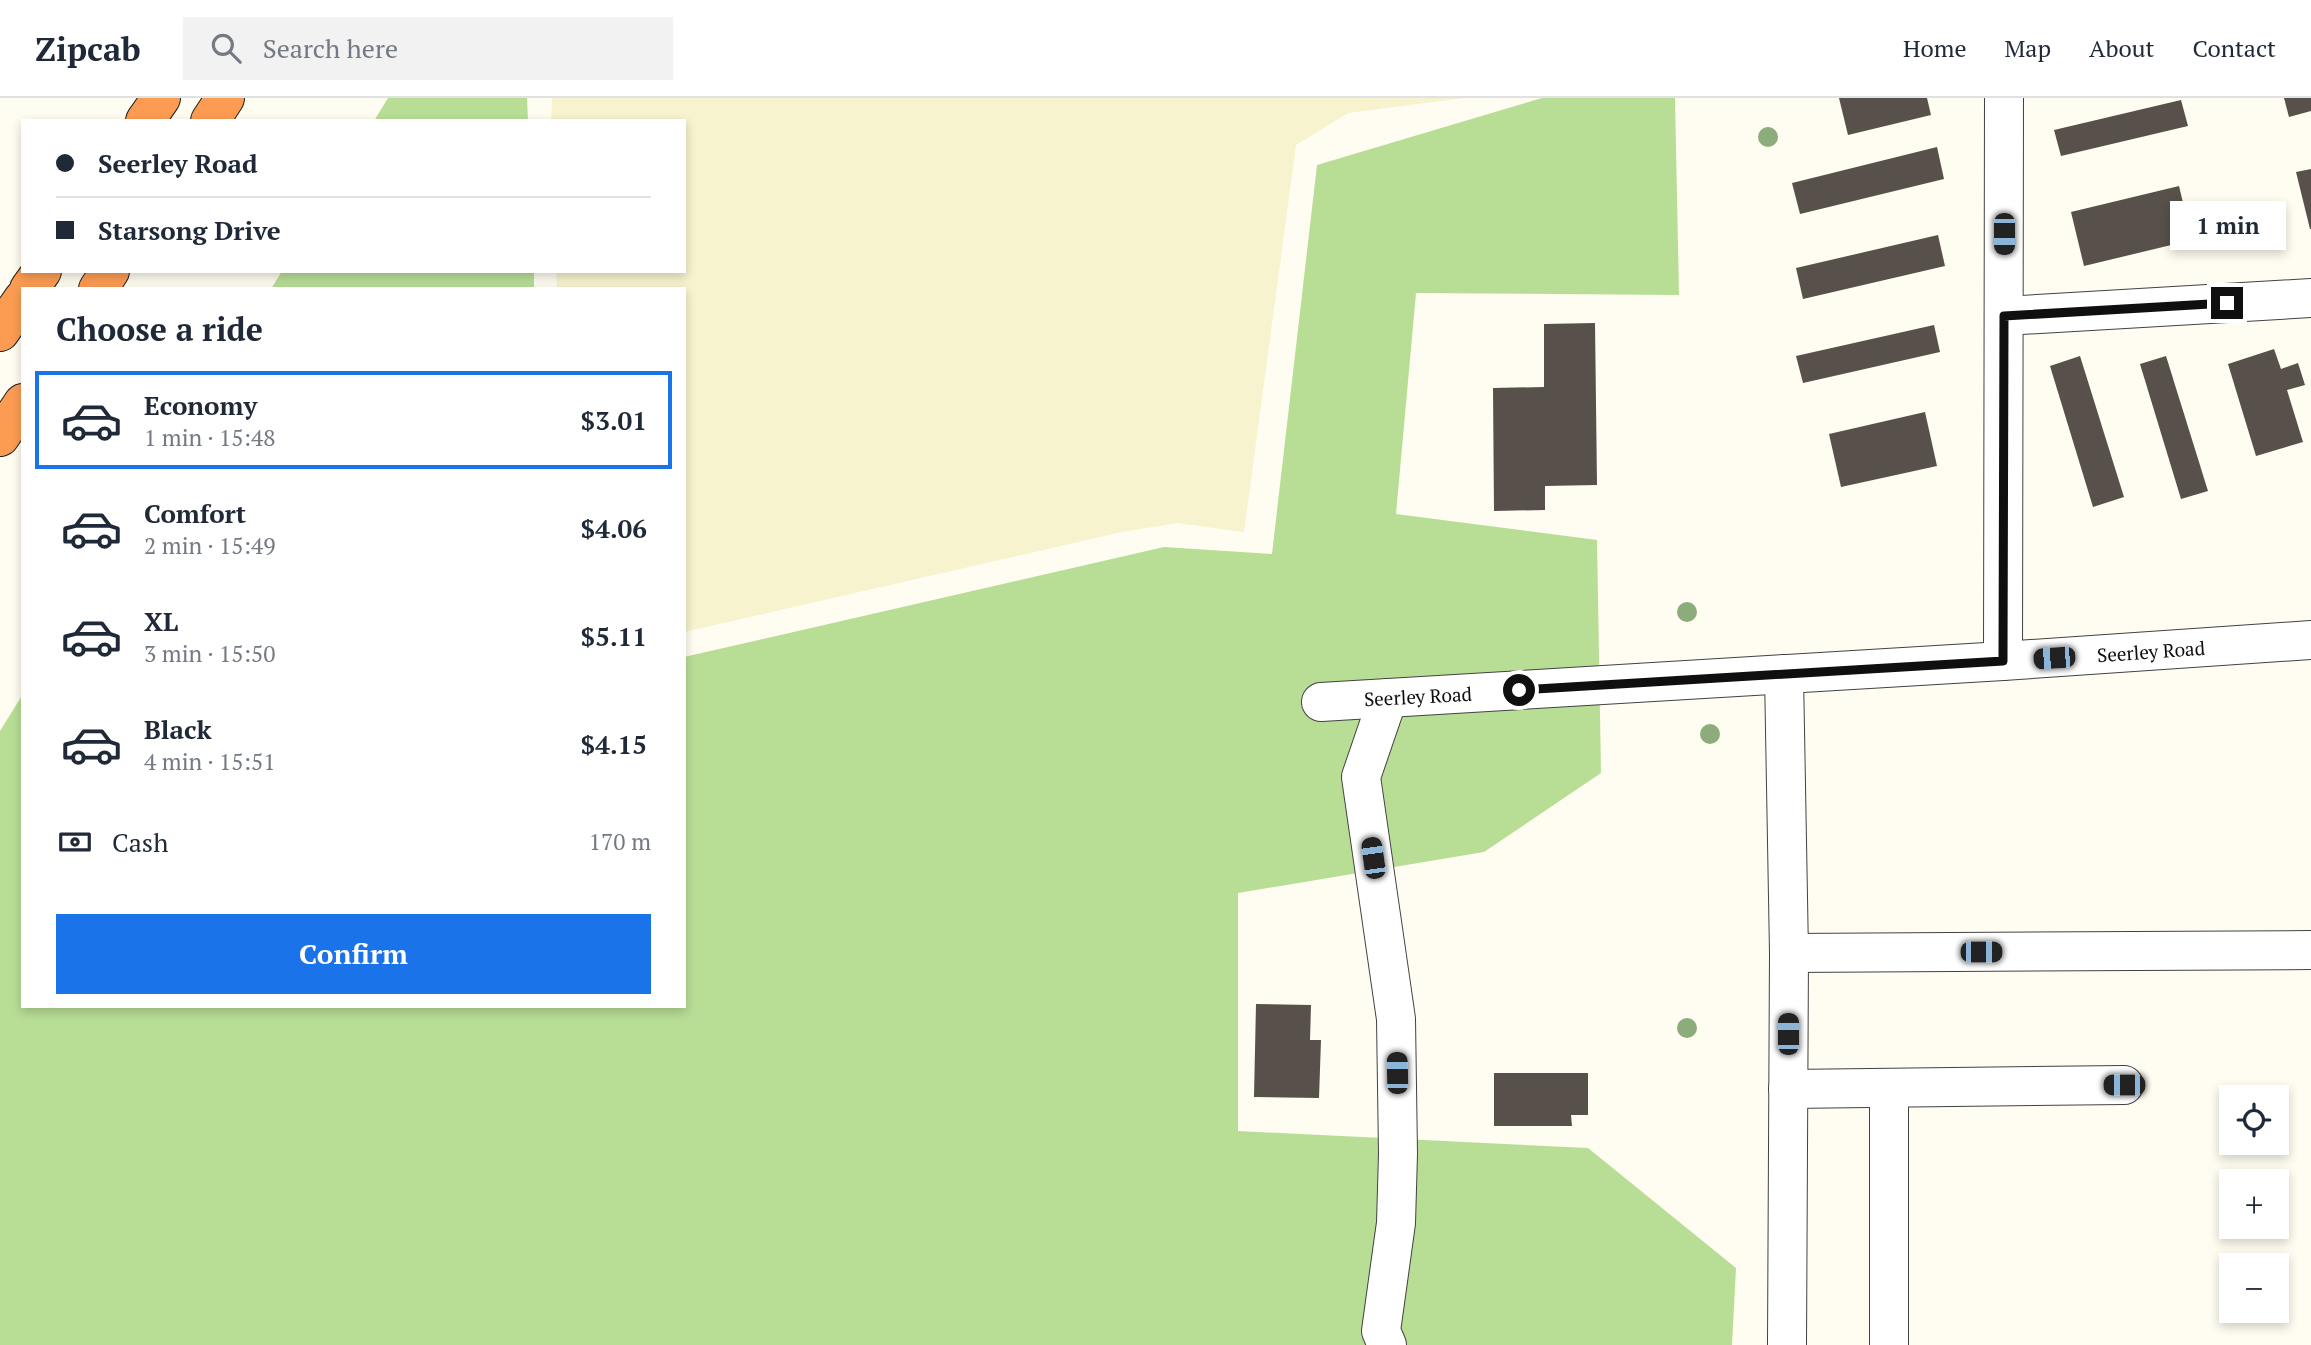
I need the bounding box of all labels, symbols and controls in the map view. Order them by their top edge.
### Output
search box [183,17,673,80]
text: Zipcab [35,27,141,70]
icon: search [207,29,245,67]
text: Search here [263,31,398,65]
text: Home [1903,32,1967,64]
text: Map [2005,32,2051,64]
text: About [2089,32,2155,64]
text: Contact [2193,32,2276,64]
text: Seerley Road [98,146,258,180]
callout: 1 min [2169,202,2285,250]
text: 1 min [2197,210,2259,241]
text: Starsong Drive [98,213,281,247]
car [1994,213,2015,255]
route end [2211,287,2243,319]
text: Choose a ride [56,308,263,350]
text: Economy [144,388,257,422]
icon: car [60,389,123,452]
text: $3.01 [581,403,647,437]
text: 1 min · 15:48 [144,422,276,453]
text: Comfort [144,496,246,530]
icon: car [60,497,123,560]
text: $4.06 [581,511,647,545]
text: 2 min · 15:49 [144,530,276,561]
text: XL [144,604,178,638]
icon: car [60,605,123,668]
text: $5.11 [581,619,647,653]
street label: Seerley Road [2096,635,2206,667]
text: 3 min · 15:50 [144,638,276,669]
car [2033,646,2076,670]
route start [1503,674,1535,706]
street label: Seerley Road [1363,681,1473,711]
text: Black [144,712,212,746]
icon: car [60,713,123,776]
text: $4.15 [581,727,647,761]
text: 4 min · 15:51 [144,746,276,777]
icon: cash [56,823,94,861]
text: Cash [112,825,168,859]
text: 170 m [589,826,651,857]
car [1360,836,1387,880]
button: Confirm [56,914,651,994]
car [1961,942,2003,963]
car [1778,1013,1799,1055]
car [1387,1052,1408,1094]
car [2104,1075,2146,1096]
map controls [2219,1085,2289,1323]
button: locate [2219,1085,2289,1155]
button: + [2219,1169,2289,1239]
button: − [2219,1253,2289,1323]

